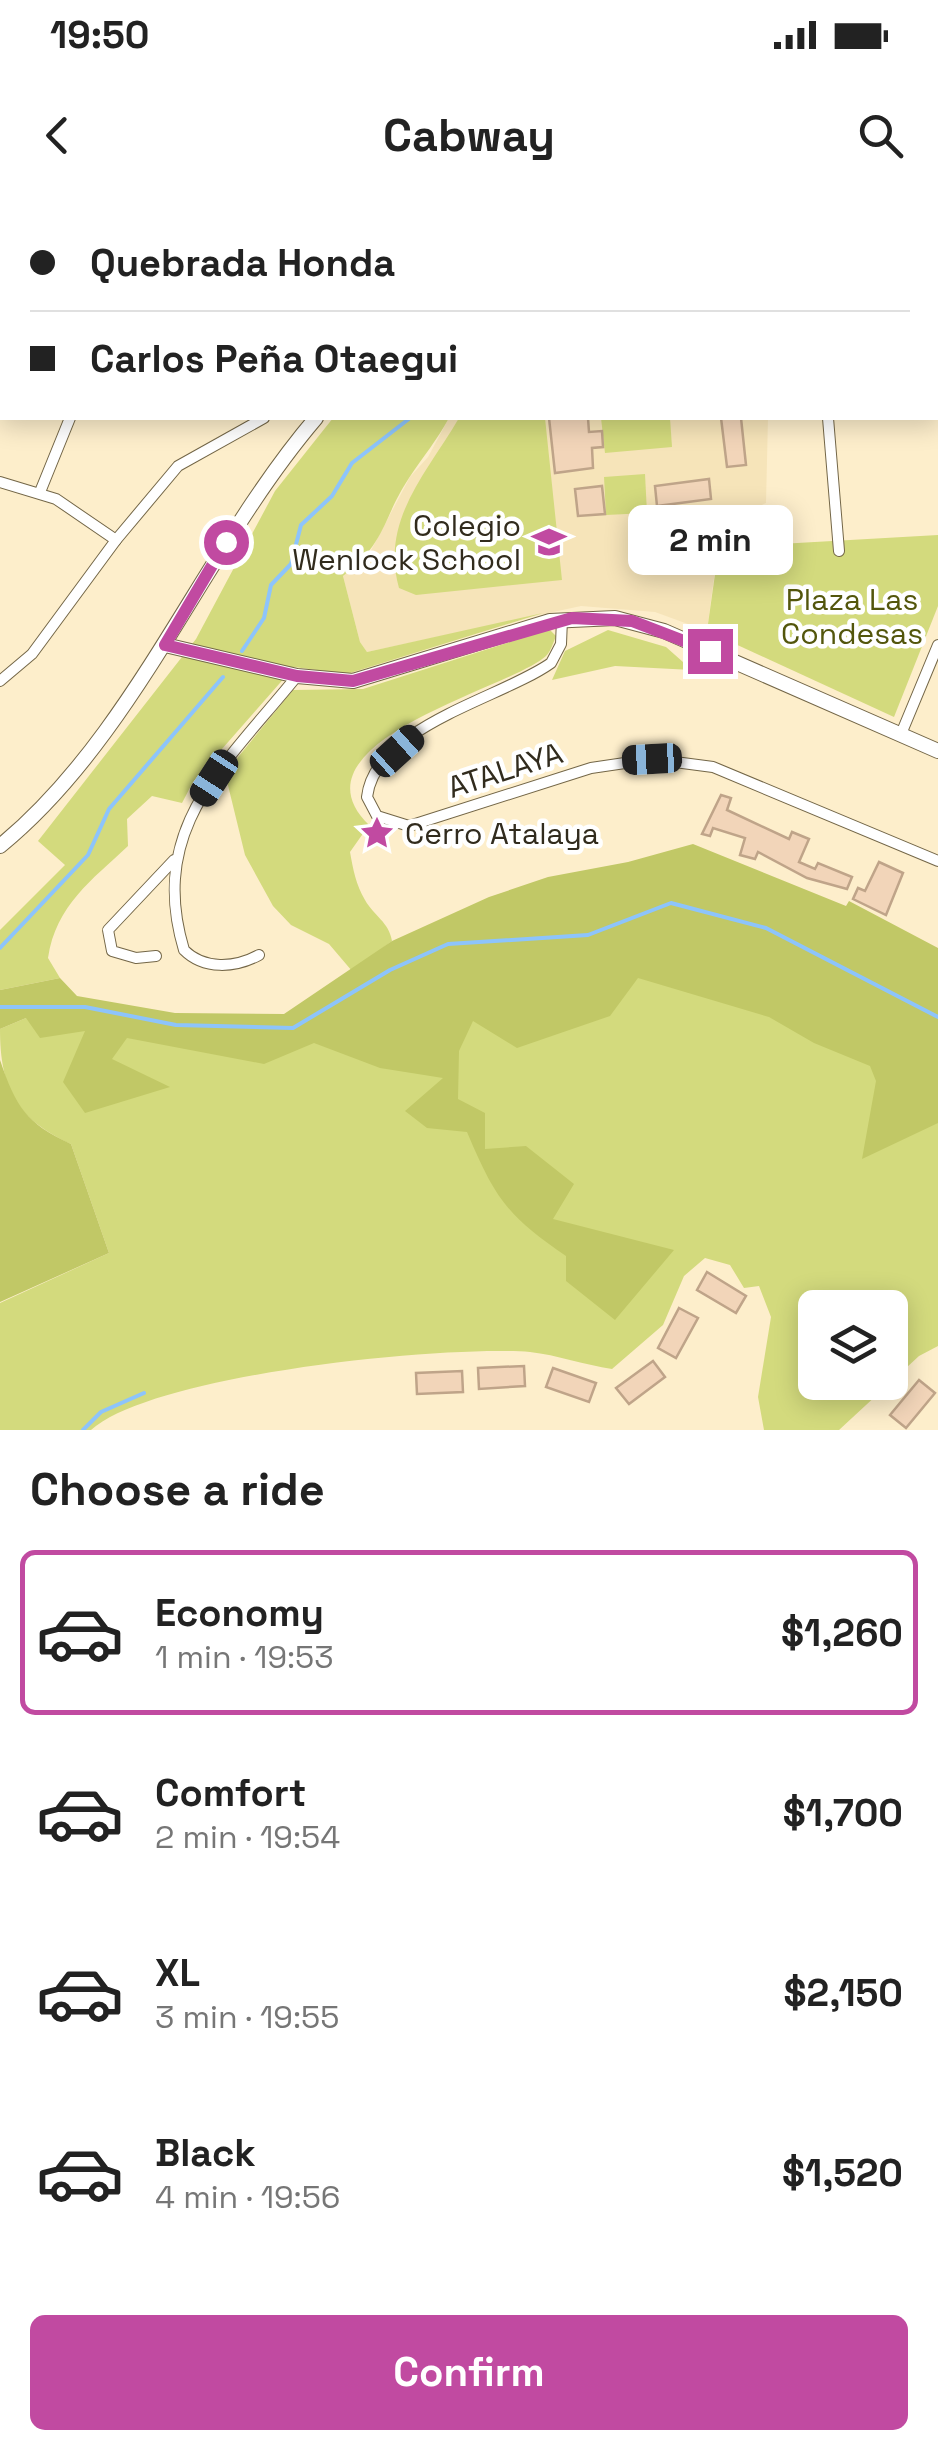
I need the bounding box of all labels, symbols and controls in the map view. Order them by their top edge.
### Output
text: 19:50 [50,11,149,59]
text: Cabway [383,107,555,164]
icon: back [30,108,85,163]
icon: search [853,108,908,163]
text: Quebrada Honda [90,239,395,287]
text: Carlos Peña Otaegui [90,335,458,383]
place label: Colegio Wenlock School [292,506,521,579]
callout: 2 min [628,506,792,576]
route start [204,520,249,565]
text: 2 min [669,520,752,560]
school or university icon: Colegio Wenlock School [530,523,568,561]
park label: Plaza Las Condesas [781,580,923,653]
route end [688,629,733,674]
car [365,720,429,782]
street label: ATALAYA [442,733,568,807]
car [621,742,683,776]
car [185,745,243,811]
place icon: Cerro Atalaya [358,814,396,852]
place label: Cerro Atalaya [405,814,599,853]
map controls [798,1290,908,1400]
button: layers [798,1290,908,1400]
text: Choose a ride [30,1461,325,1518]
icon: car [35,1588,125,1678]
text: Economy [155,1589,324,1637]
text: $1,260 [781,1609,903,1657]
text: 1 min · 19:53 [155,1637,334,1677]
icon: car [35,1768,125,1858]
text: Comfort [155,1769,306,1817]
text: $1,700 [783,1789,903,1837]
text: 2 min · 19:54 [155,1817,340,1857]
icon: car [35,1948,125,2038]
text: XL [155,1949,200,1997]
text: $2,150 [784,1969,903,2017]
text: 3 min · 19:55 [155,1997,339,2037]
icon: car [35,2128,125,2218]
text: Black [155,2129,256,2177]
text: $1,520 [782,2149,903,2197]
text: 4 min · 19:56 [155,2177,340,2217]
button: Confirm [30,2315,908,2430]

